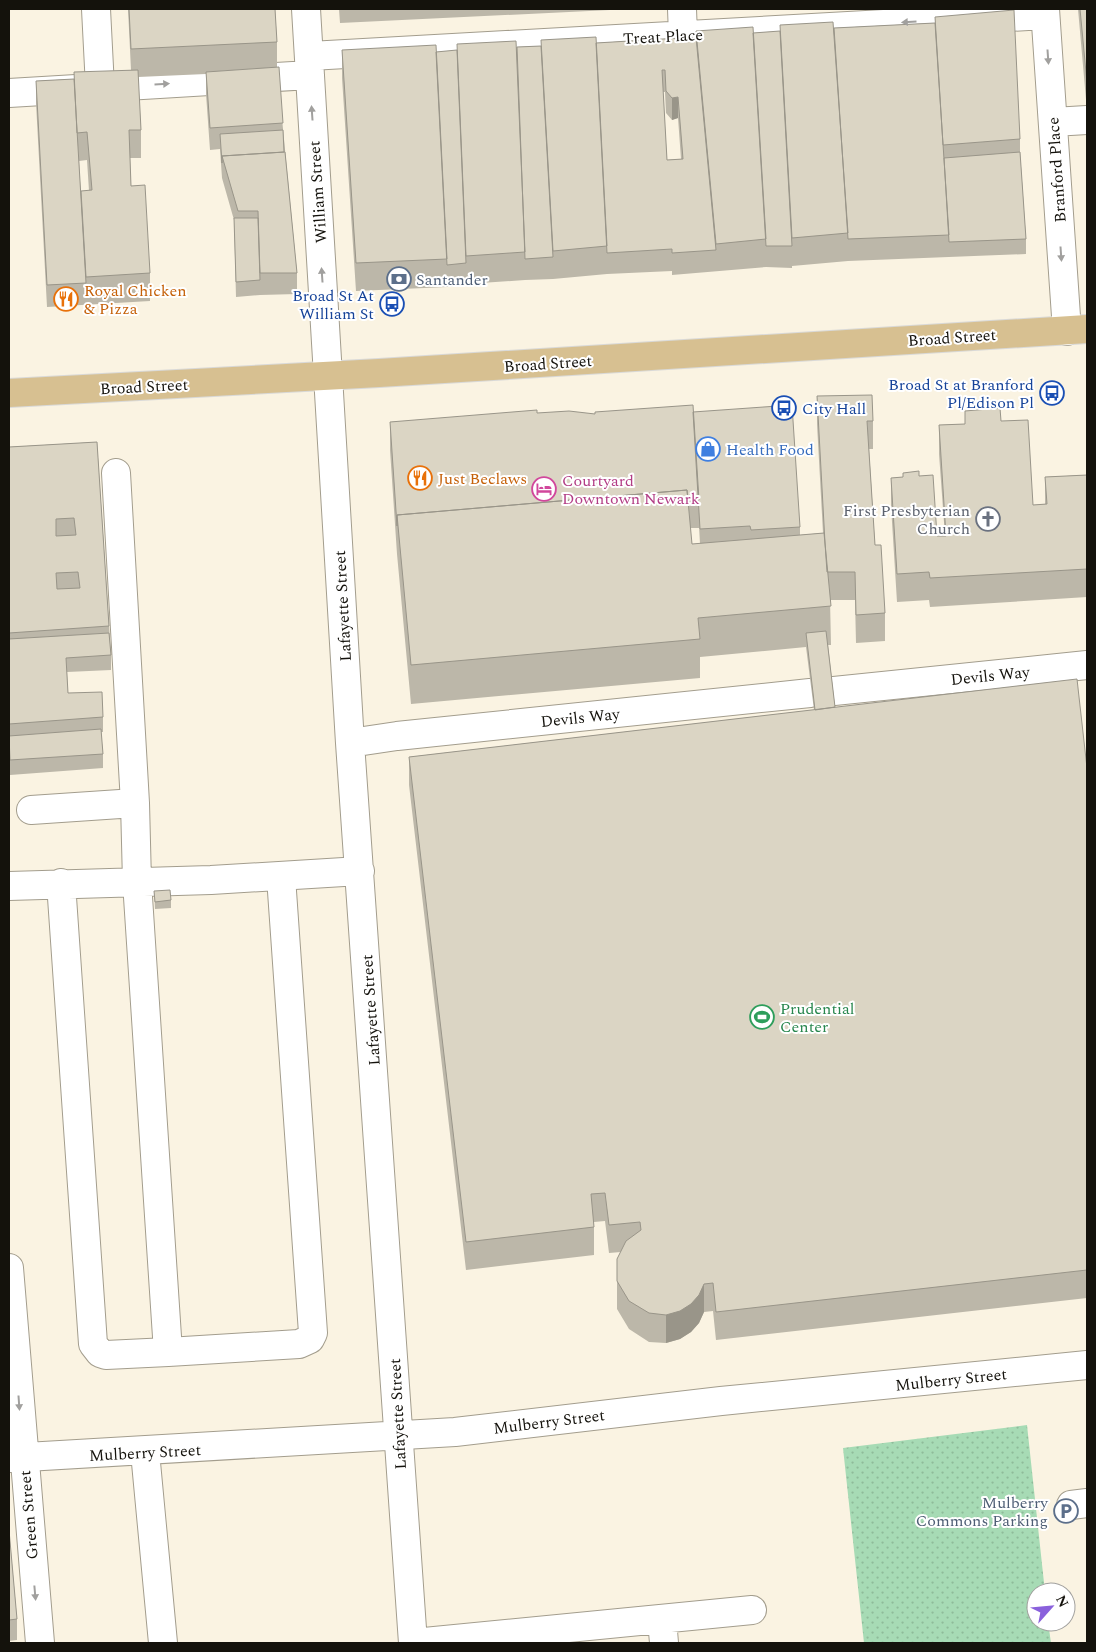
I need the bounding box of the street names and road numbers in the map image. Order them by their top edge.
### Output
street label: Treat Place [622,23,704,51]
street label: Branford Place [1041,116,1073,223]
street label: William Street [302,140,334,244]
street label: Broad Street [907,323,997,353]
street label: Broad Street [503,349,593,379]
street label: Broad Street [99,373,189,401]
street label: Lafayette Street [328,549,358,662]
street label: Devils Way [949,660,1032,692]
street label: Devils Way [539,702,622,734]
street label: Lafayette Street [355,953,387,1066]
street label: Lafayette Street [383,1357,413,1470]
street label: Mulberry Street [894,1362,1008,1398]
street label: Mulberry Street [492,1403,607,1441]
street label: Mulberry Street [88,1438,202,1468]
street label: Green Street [13,1469,45,1561]

